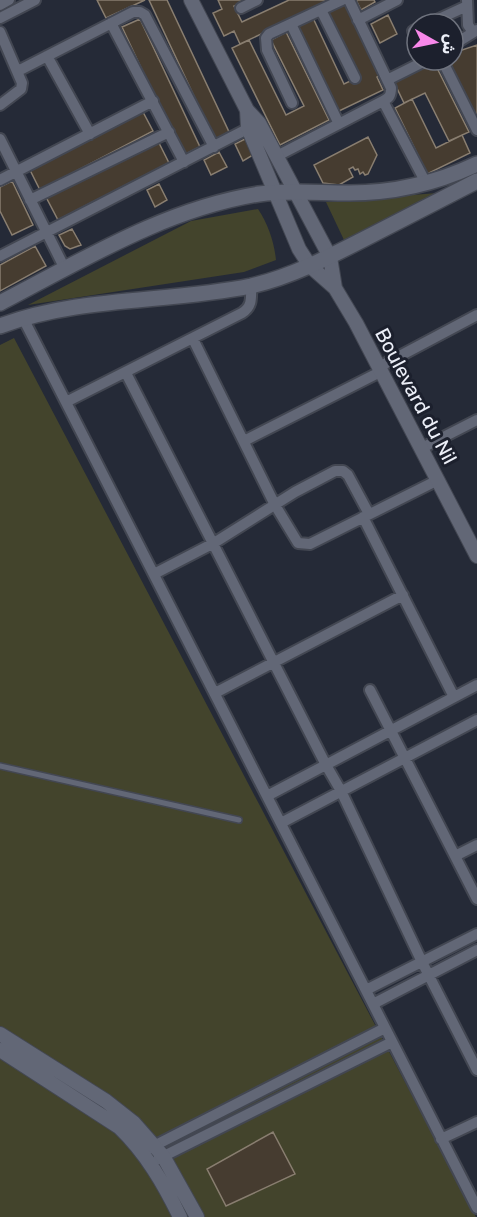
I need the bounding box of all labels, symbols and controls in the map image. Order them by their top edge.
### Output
north arrow [405,12,465,72]
text: ش [438,33,460,56]
street label: Boulevard du Nil [370,324,462,468]

